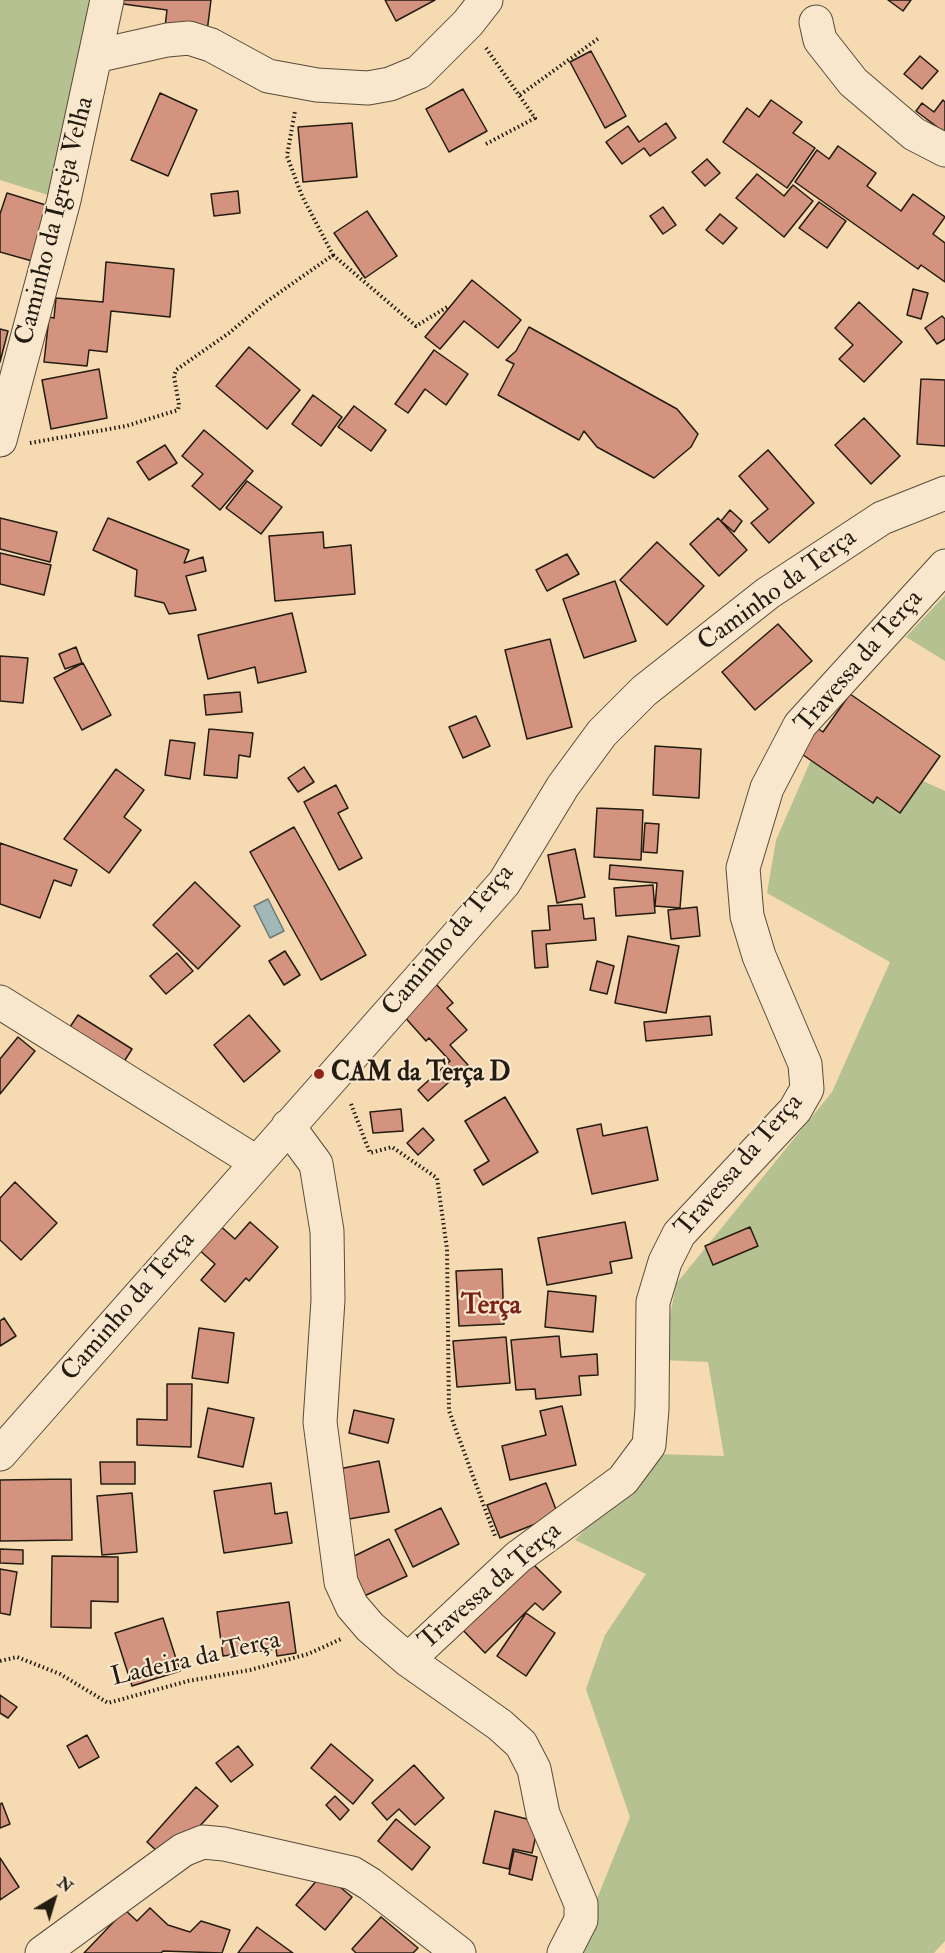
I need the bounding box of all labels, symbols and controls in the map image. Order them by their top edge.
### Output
street label: Caminho da Igreja Velha [10,94,102,348]
street label: Caminho da Terça [693,523,863,659]
street label: Travessa da Terça [790,584,930,740]
street label: Caminho da Terça [377,859,521,1023]
place label: CAM da Terça D [331,1058,510,1090]
marker: CAM da Terça D [312,1067,326,1081]
street label: Travessa da Terça [670,1088,810,1244]
street label: Caminho da Terça [55,1226,203,1388]
district label: Terça [461,1291,521,1323]
street label: Travessa da Terça [413,1517,569,1657]
street label: Ladeira da Terça [108,1625,284,1695]
north arrow [24,1869,84,1929]
text: N [53,1873,77,1897]

